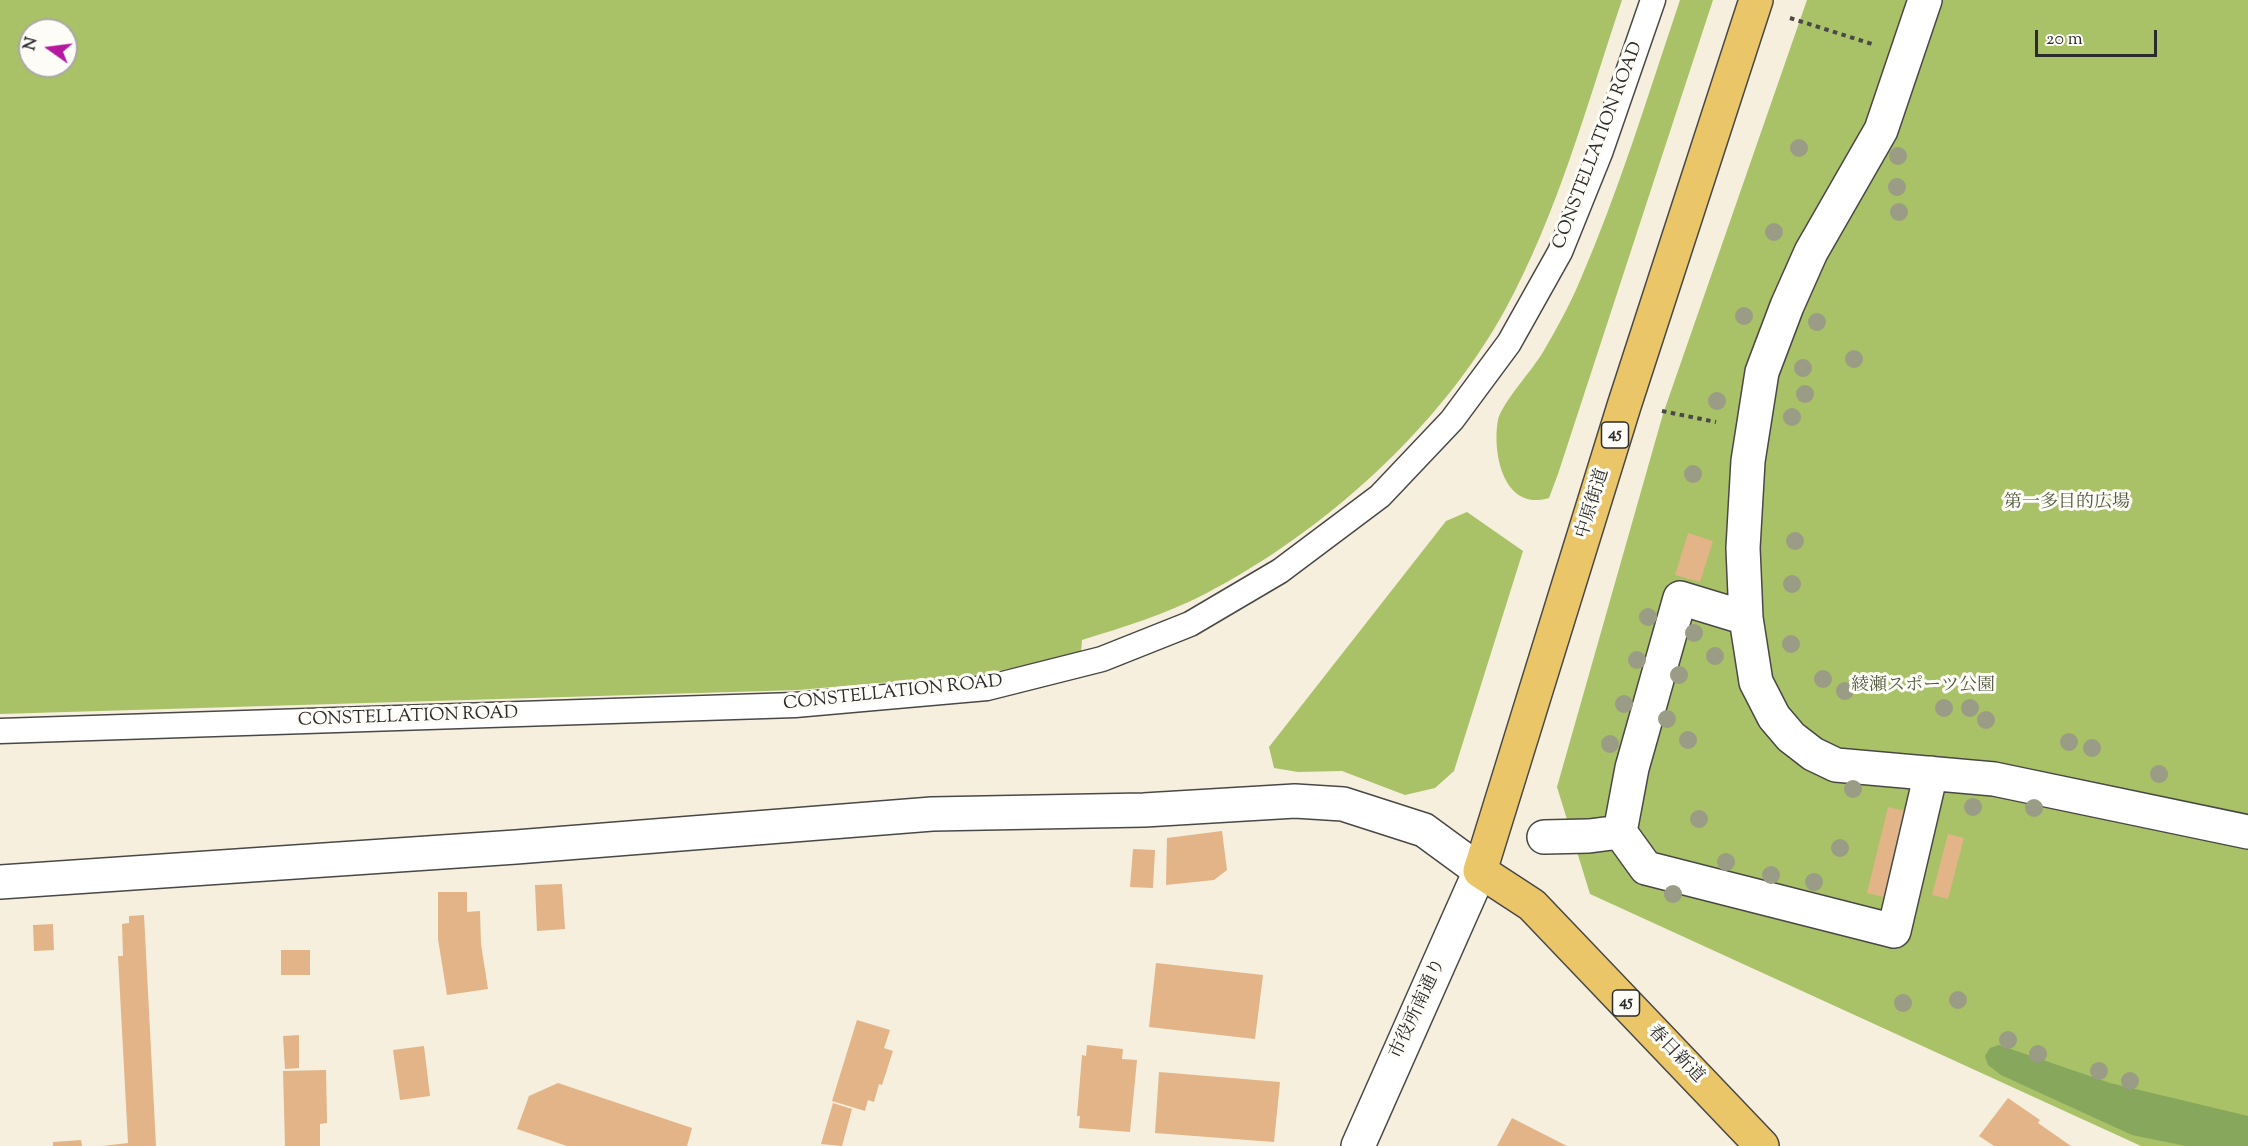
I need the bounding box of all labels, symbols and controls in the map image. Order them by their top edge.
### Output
north arrow [18,18,78,78]
scale bar [2038,18,2160,56]
text: 20 m [2046,27,2083,53]
text: N [19,35,45,53]
street label: CONSTELLATION ROAD [1549,39,1649,253]
road number: 45 [1602,422,1628,448]
street label: 中原街道 [1573,466,1615,542]
park label: 第一多目的広場 [2004,493,2130,515]
street label: CONSTELLATION ROAD [782,672,1004,716]
park label: 綾瀬スポーツ公園 [1851,676,1995,698]
street label: CONSTELLATION ROAD [297,703,519,733]
street label: 市役所南通り [1386,955,1452,1063]
road number: 45 [1612,990,1640,1016]
street label: 春日新道 [1642,1022,1708,1088]

